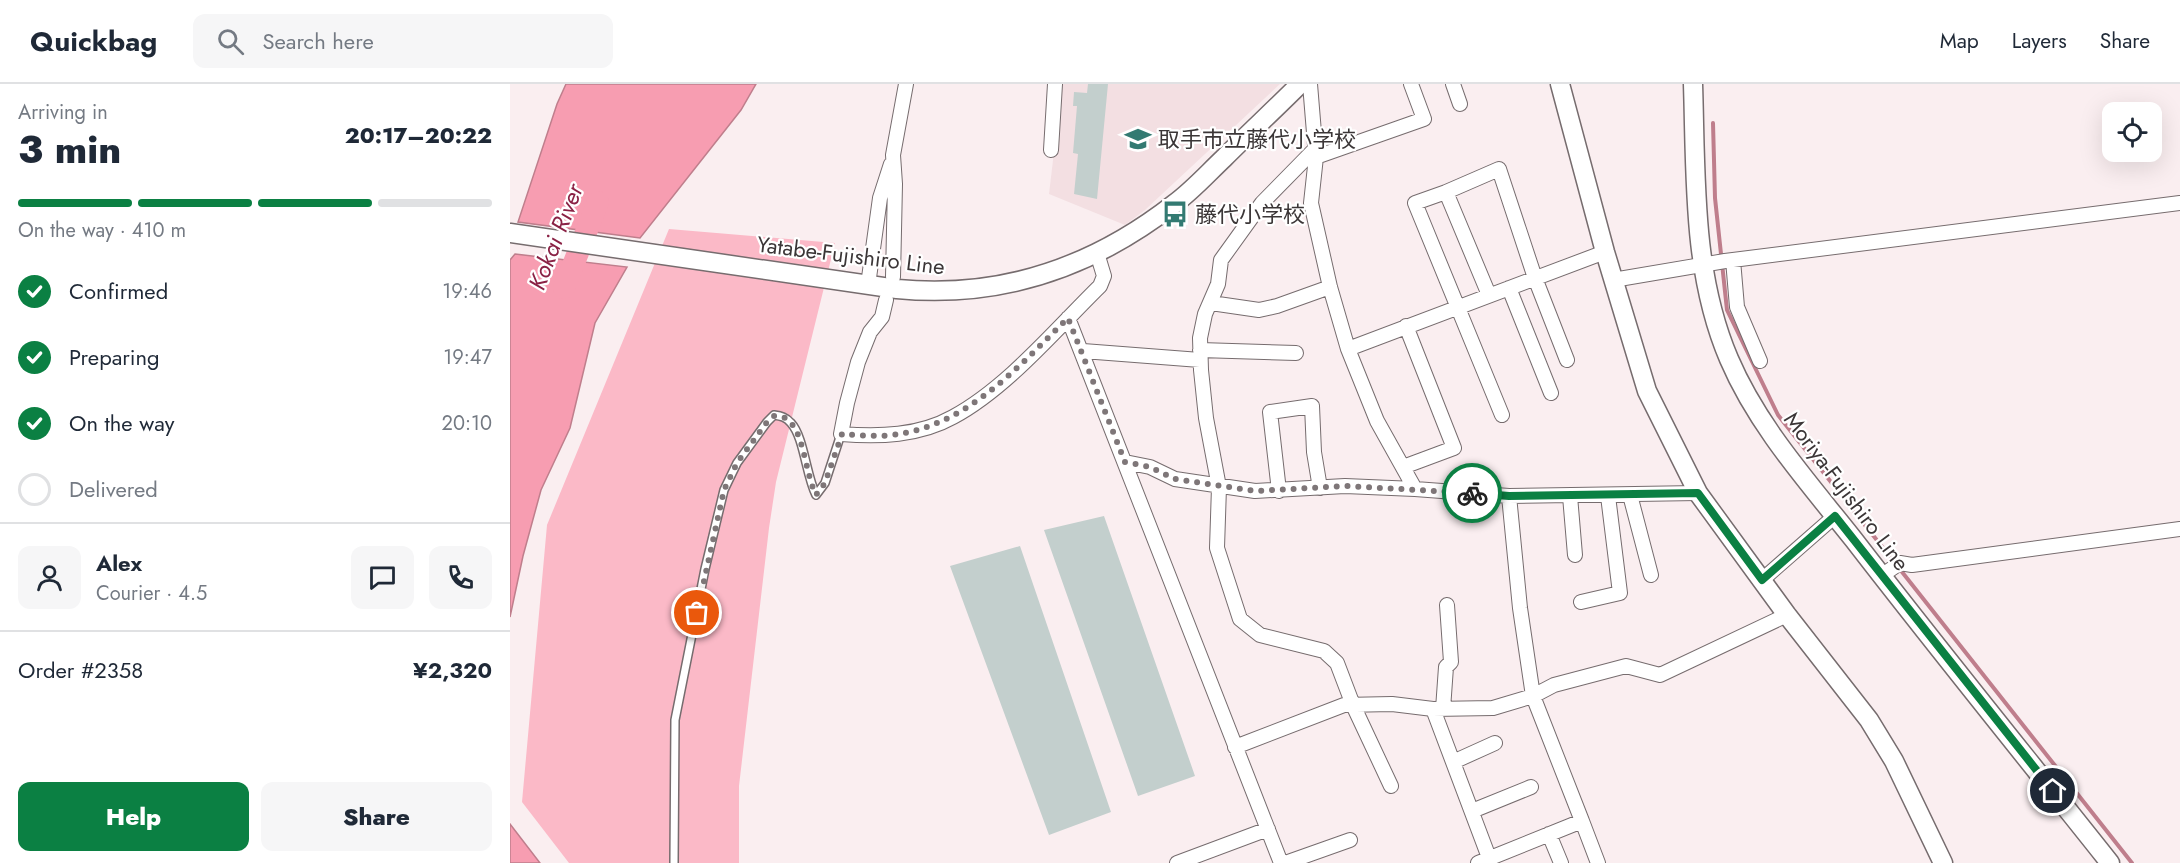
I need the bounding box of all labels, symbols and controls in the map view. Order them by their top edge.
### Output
search box [193,14,613,68]
text: Quickbag [30,21,157,62]
icon: search [214,25,247,58]
text: Search here [262,25,374,57]
text: Map [1940,26,1979,56]
text: Layers [2012,26,2067,56]
text: Share [2100,26,2150,56]
text: Arriving in [18,98,108,127]
map controls [2102,102,2162,162]
button: locate [2102,102,2162,162]
text: 20:17–20:22 [345,119,492,151]
text: 3 min [18,121,121,178]
place label: 取手市立藤代小学校 [1158,123,1356,155]
school or university icon: 取手市立藤代小学校 [1123,124,1153,154]
water label: Kokai River [519,177,592,295]
place label: 藤代小学校 [1195,198,1305,230]
bus stop icon: 藤代小学校 [1160,199,1190,229]
text: On the way · 410 m [18,216,186,245]
street label: Yatabe-Fujishiro Line [755,228,947,282]
icon: check [18,275,51,308]
text: Confirmed [69,275,168,307]
text: 19:46 [442,277,492,306]
icon: check [18,341,51,374]
text: Preparing [69,341,160,373]
text: 19:47 [443,343,492,372]
street label: Moriya-Fujishiro Line [1777,405,1917,577]
icon: check [18,407,51,440]
text: On the way [69,407,174,439]
text: 20:10 [442,409,492,438]
courier [1442,463,1502,523]
text: Delivered [69,473,158,505]
icon: bike [1456,477,1489,510]
button: person [18,546,81,609]
button: chat [351,546,414,609]
button: phone [429,546,492,609]
text: Alex [96,547,142,579]
text: Courier · 4.5 [96,579,207,608]
pin [671,587,722,638]
icon: bag [680,596,713,629]
text: Order #2358 [18,654,143,686]
text: ¥2,320 [413,654,492,686]
pin [2027,765,2078,816]
icon: home [2036,774,2069,807]
button: Help [18,782,249,851]
button: Share [261,782,492,851]

